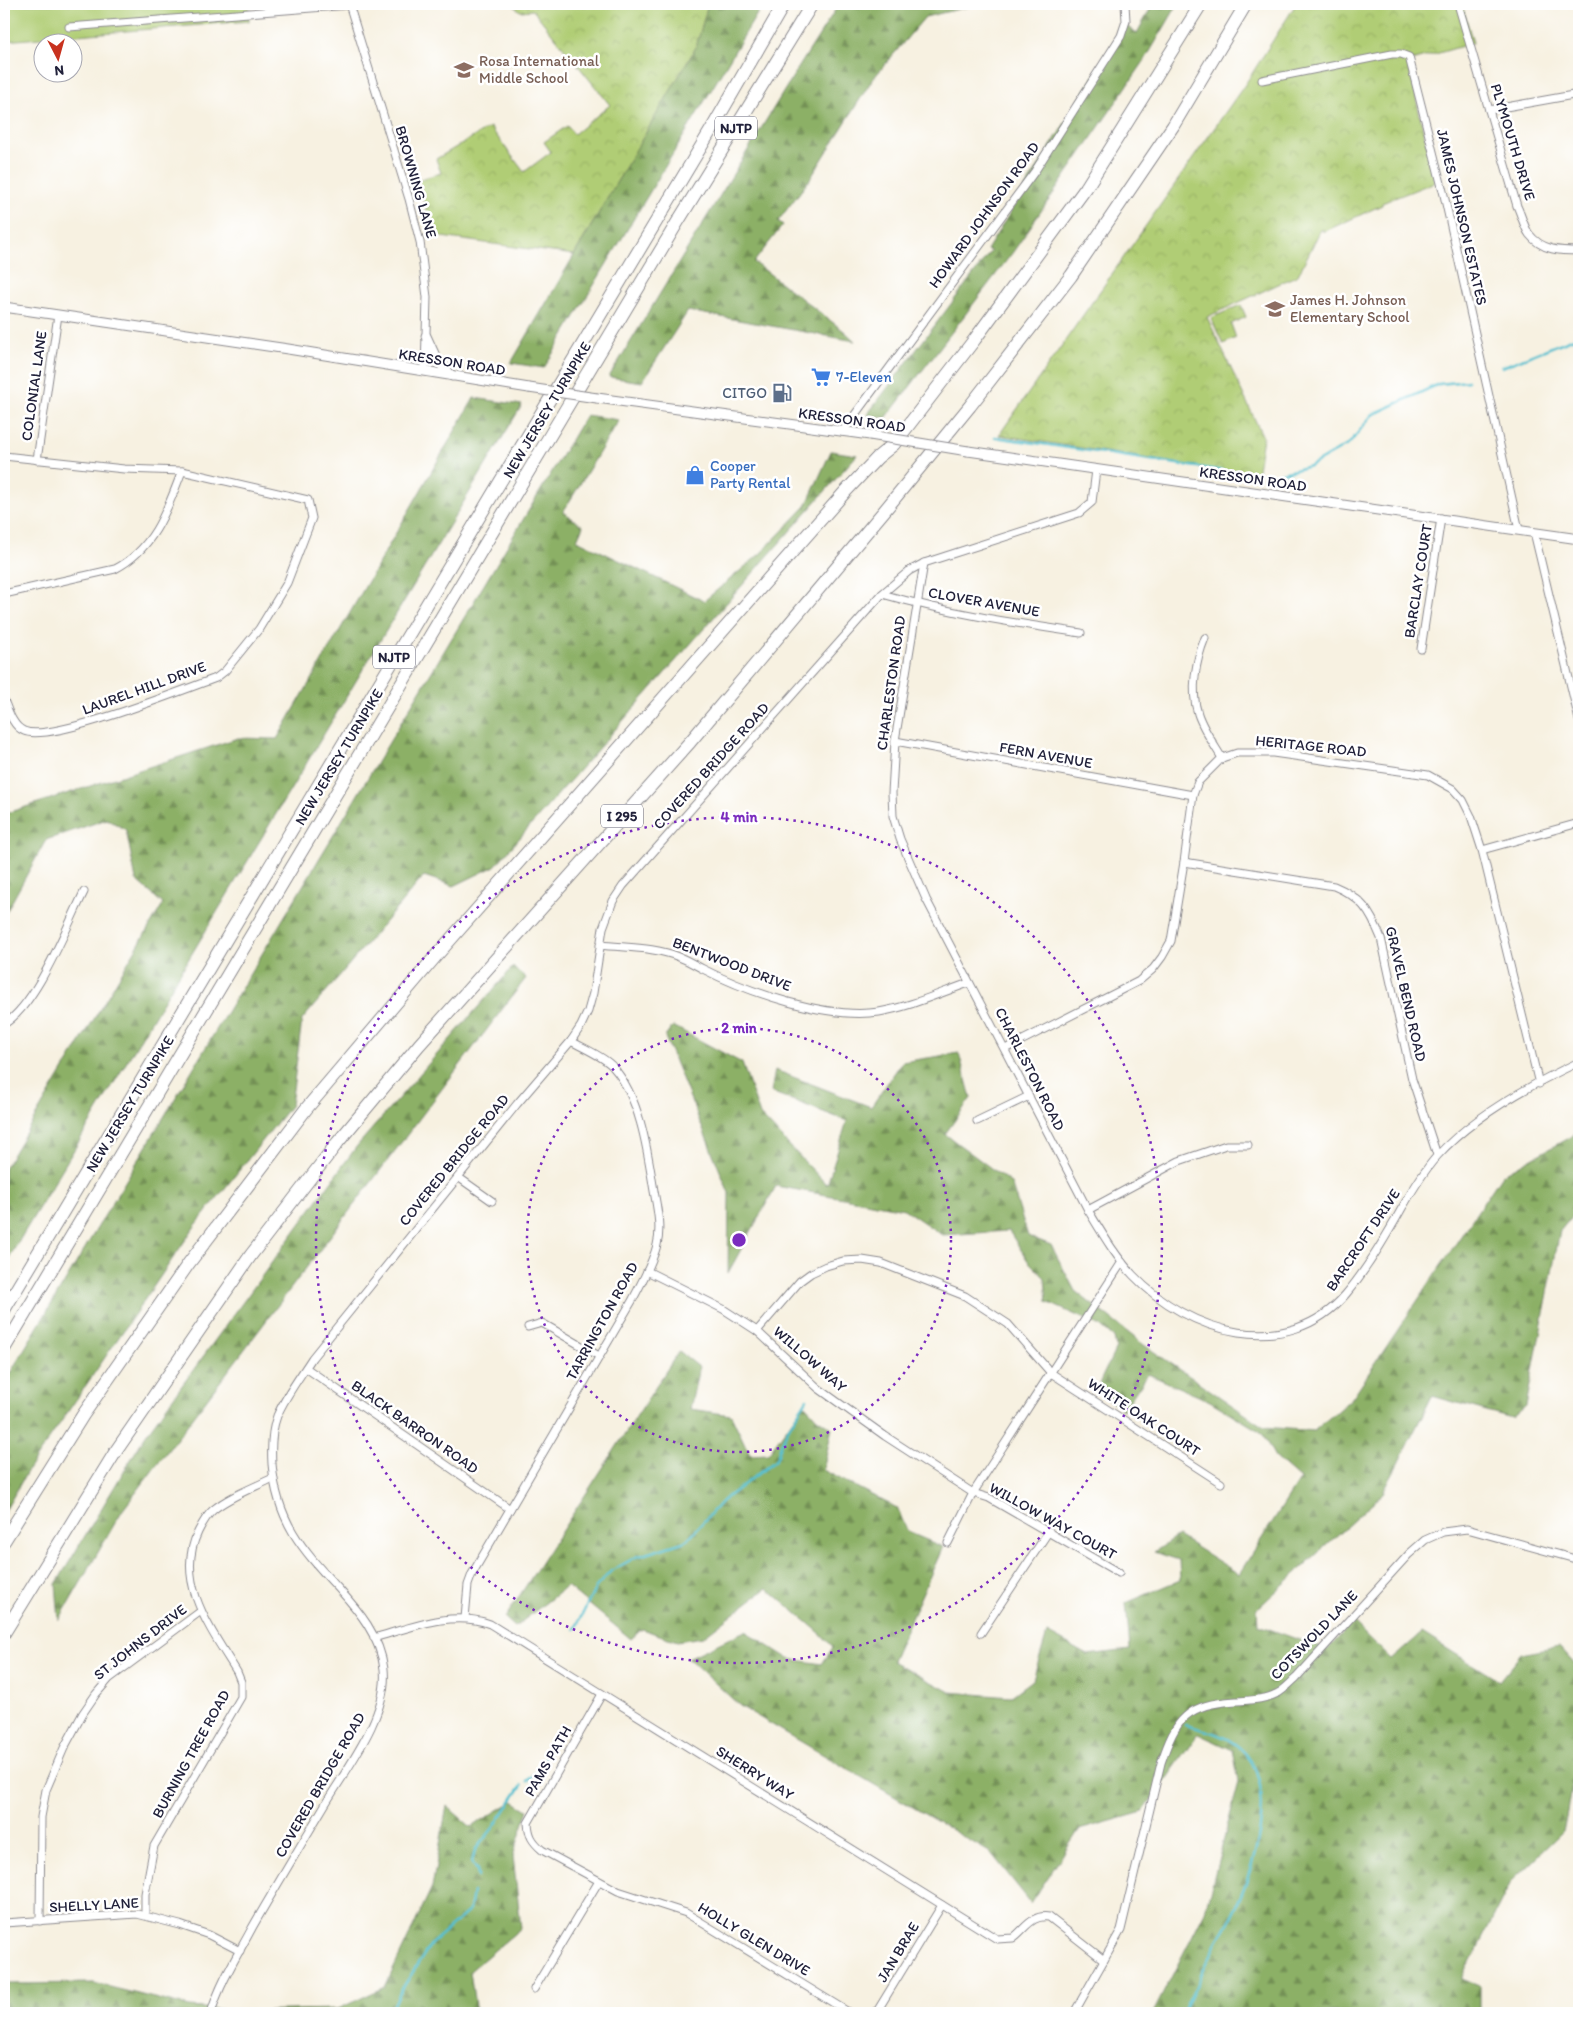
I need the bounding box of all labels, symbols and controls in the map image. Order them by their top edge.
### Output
north arrow [32,32,82,82]
place label: Rosa International Middle School [479,52,600,87]
school or university icon: Rosa International Middle School [453,59,475,81]
text: N [54,61,65,79]
street label: PLYMOUTH DRIVE [1487,81,1539,203]
road number: NJTP [715,116,757,140]
street label: BROWNING LANE [391,124,441,240]
street label: JAMES JOHNSON ESTATES [1433,127,1491,307]
street label: HOWARD JOHNSON ROAD [925,138,1043,292]
place label: James H. Johnson Elementary School [1290,291,1410,326]
school or university icon: James H. Johnson Elementary School [1264,298,1286,320]
street label: COLONIAL LANE [17,330,51,442]
street label: NEW JERSEY TURNPIKE [499,338,595,482]
street label: KRESSON ROAD [397,345,507,379]
supermarket icon: 7-Eleven [810,366,832,388]
place label: 7-Eleven [836,368,892,386]
fuel station icon: CITGO [771,382,793,404]
place label: CITGO [722,384,767,402]
street label: KRESSON ROAD [797,404,907,436]
place label: Cooper Party Rental [710,457,791,492]
street label: KRESSON ROAD [1198,463,1308,495]
shop icon: Cooper Party Rental [684,464,706,486]
street label: BARCLAY COURT [1400,522,1436,639]
street label: CLOVER AVENUE [927,583,1041,621]
street label: CHARLESTON ROAD [873,614,909,751]
road number: NJTP [373,646,415,669]
street label: LAUREL HILL DRIVE [80,657,208,719]
street label: NEW JERSEY TURNPIKE [291,685,387,829]
street label: COVERED BRIDGE ROAD [649,699,773,833]
street label: HERITAGE ROAD [1255,731,1367,761]
street label: FERN AVENUE [998,738,1094,772]
road number: I 295 [601,804,643,828]
text: 4 min [721,808,758,826]
street label: GRAVEL BEND ROAD [1382,925,1430,1064]
street label: BENTWOOD DRIVE [670,933,794,995]
street label: CHARLESTON ROAD [991,1004,1069,1134]
text: 2 min [721,1019,758,1037]
street label: NEW JERSEY TURNPIKE [82,1032,178,1176]
street label: COVERED BRIDGE ROAD [395,1090,513,1230]
street label: BARCROFT DRIVE [1322,1185,1404,1295]
centre of rings [730,1231,748,1249]
street label: TARRINGTON ROAD [562,1259,642,1383]
street label: WILLOW WAY [770,1322,851,1396]
street label: WHITE OAK COURT [1084,1374,1204,1460]
street label: BLACK BARRON ROAD [348,1376,482,1478]
street label: WILLOW WAY COURT [986,1478,1120,1564]
street label: COTSWOLD LANE [1267,1586,1361,1684]
street label: ST JOHNS DRIVE [90,1600,190,1684]
street label: BURNING TREE ROAD [148,1687,234,1821]
street label: COVERED BRIDGE ROAD [271,1709,369,1861]
street label: PAMS PATH [521,1722,575,1800]
street label: SHERRY WAY [713,1742,798,1804]
street label: SHELLY LANE [49,1894,139,1916]
street label: HOLLY GLEN DRIVE [695,1898,813,1980]
street label: JAN BRAE [873,1919,923,1985]

